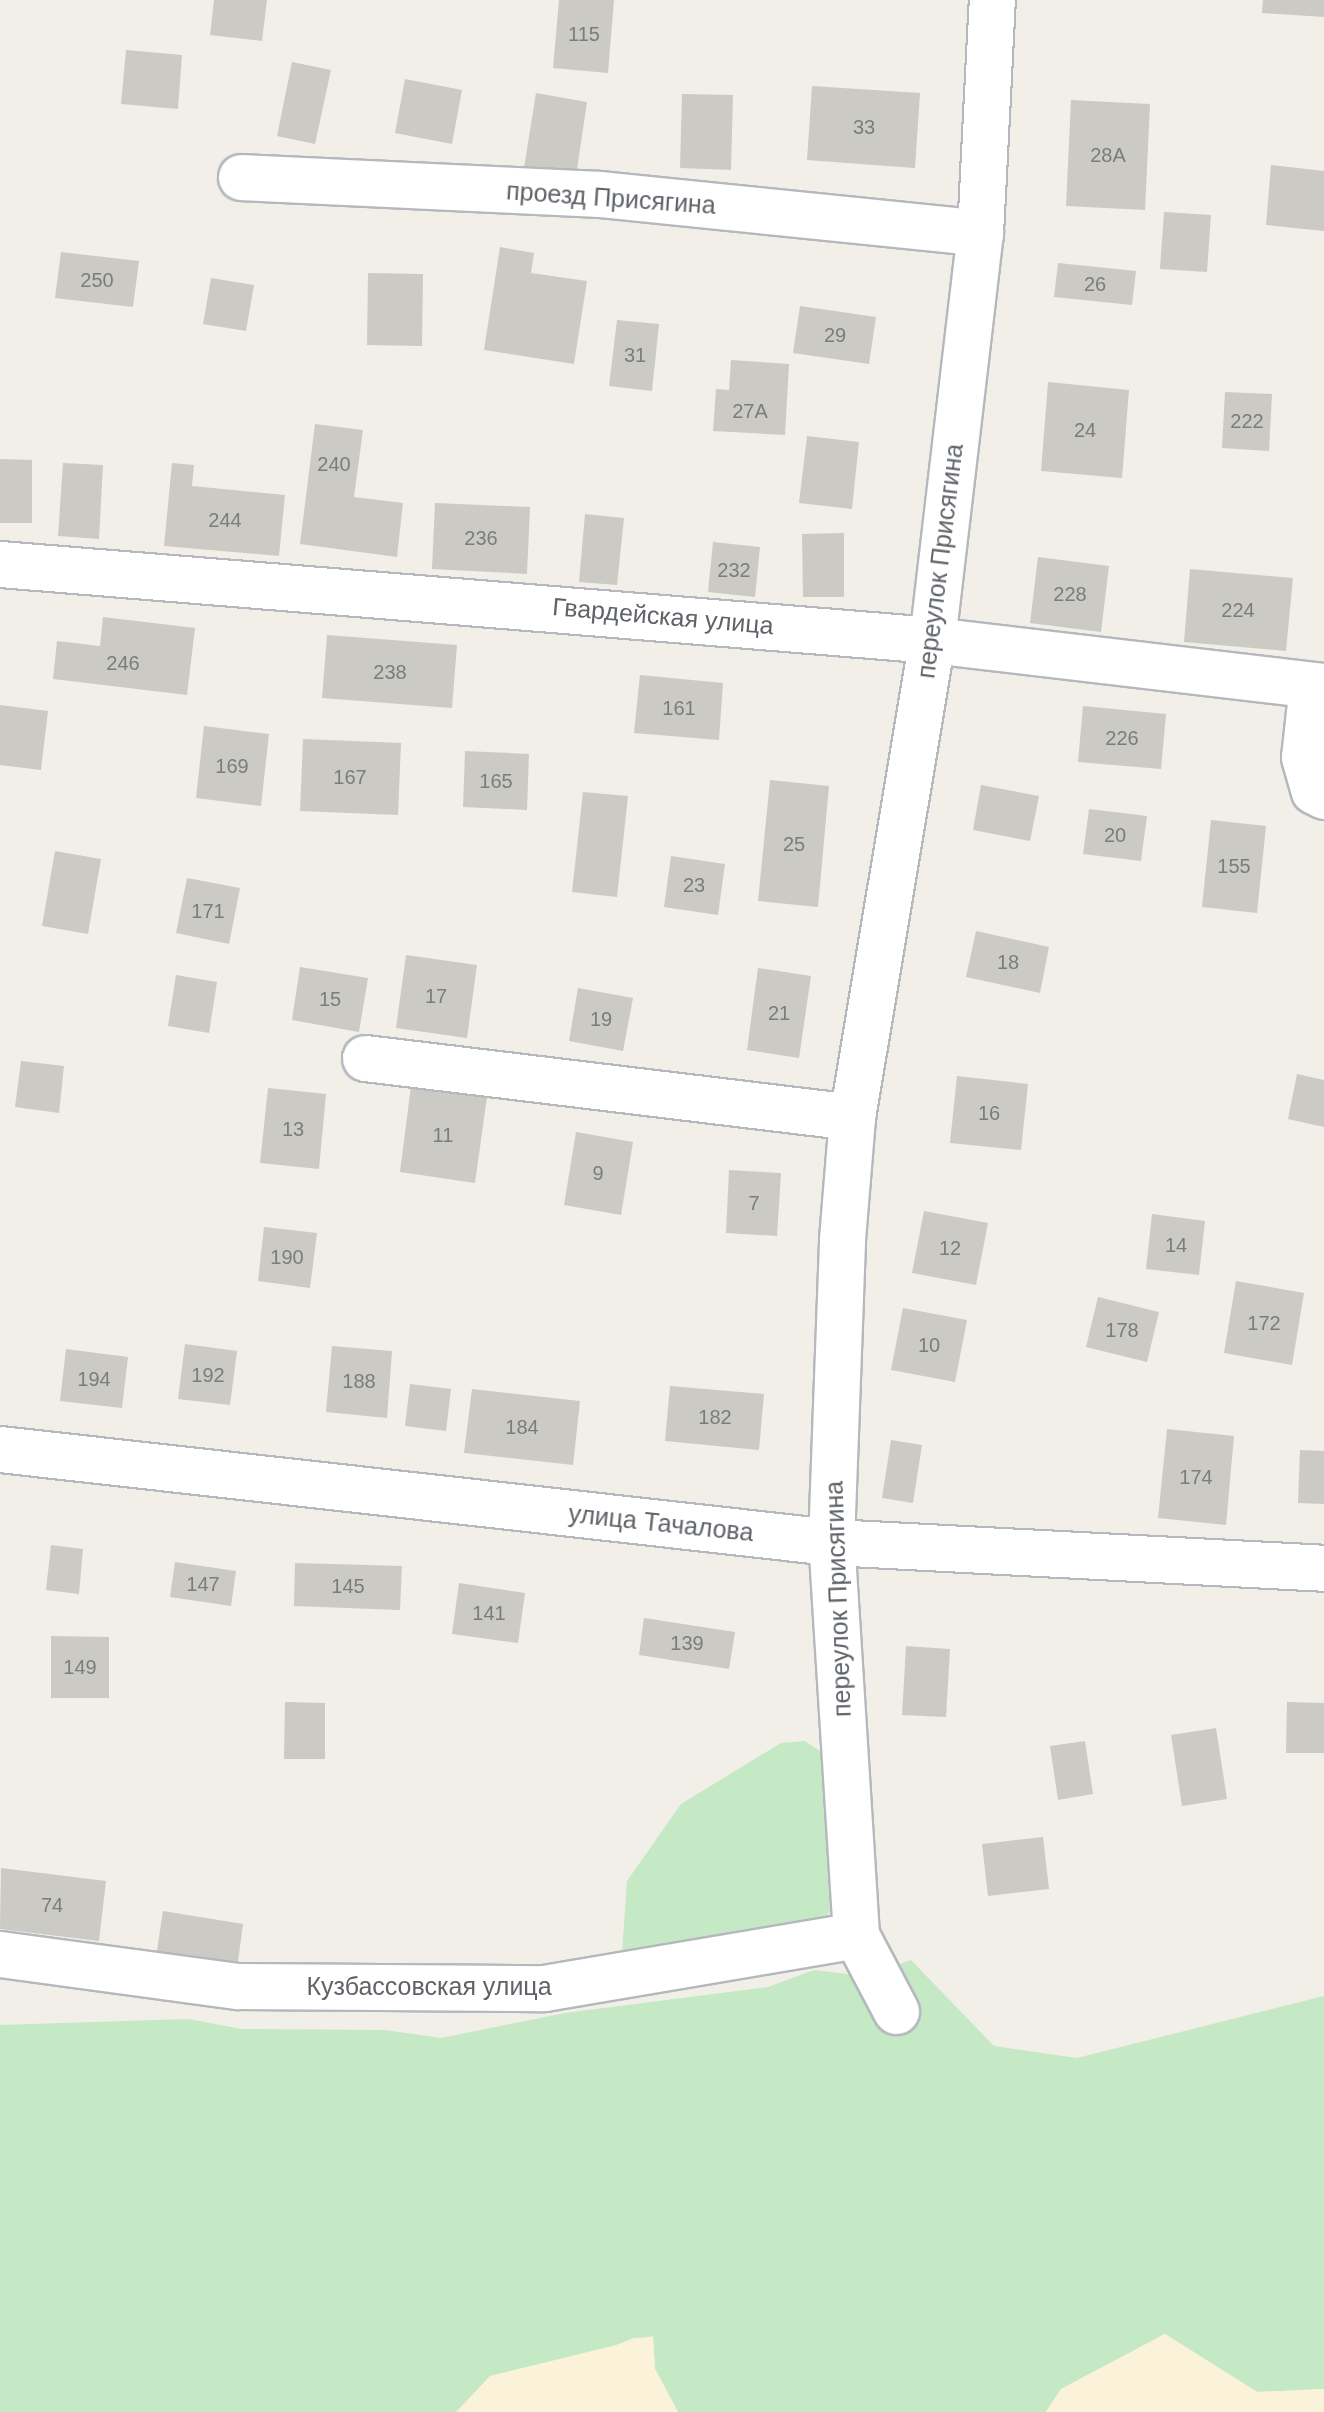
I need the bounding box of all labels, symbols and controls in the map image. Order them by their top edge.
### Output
house number: 115 [568,22,600,46]
house number: 33 [853,115,875,139]
house number: 28А [1090,143,1126,167]
street label: проезд Присягина [505,176,717,220]
house number: 250 [80,268,114,292]
house number: 26 [1084,272,1106,296]
house number: 29 [824,323,846,347]
house number: 31 [624,343,646,367]
house number: 27А [732,399,768,423]
house number: 222 [1230,409,1264,433]
house number: 24 [1074,418,1096,442]
street label: переулок Присягина [911,442,969,680]
house number: 240 [317,452,351,476]
house number: 244 [208,508,242,532]
house number: 236 [464,526,498,550]
house number: 232 [717,558,751,582]
house number: 228 [1053,582,1087,606]
street label: Гвардейская улица [551,591,775,641]
house number: 224 [1221,598,1255,622]
house number: 246 [106,651,140,675]
house number: 238 [373,660,407,684]
house number: 161 [662,696,696,720]
house number: 226 [1105,726,1139,750]
house number: 169 [215,754,249,778]
house number: 167 [333,765,367,789]
house number: 165 [479,769,513,793]
house number: 20 [1104,823,1126,847]
house number: 25 [783,832,805,856]
house number: 155 [1217,854,1251,878]
house number: 23 [683,873,705,897]
house number: 171 [191,899,225,923]
house number: 18 [997,950,1019,974]
house number: 17 [425,984,447,1008]
house number: 15 [319,987,341,1011]
house number: 21 [768,1001,790,1025]
house number: 19 [590,1007,612,1031]
house number: 16 [978,1101,1000,1125]
house number: 13 [282,1117,304,1141]
house number: 11 [433,1123,453,1147]
house number: 9 [592,1161,604,1185]
house number: 7 [748,1191,760,1215]
house number: 14 [1165,1233,1187,1257]
house number: 12 [939,1236,961,1260]
house number: 190 [270,1245,304,1269]
house number: 172 [1247,1311,1281,1335]
house number: 178 [1105,1318,1139,1342]
house number: 10 [918,1333,940,1357]
house number: 192 [191,1363,225,1387]
house number: 194 [77,1367,111,1391]
house number: 188 [342,1369,376,1393]
house number: 182 [698,1405,732,1429]
house number: 184 [505,1415,539,1439]
house number: 174 [1179,1465,1213,1489]
street label: переулок Присягина [819,1480,857,1718]
street label: улица Тачалова [567,1498,755,1548]
house number: 147 [186,1572,220,1596]
house number: 145 [331,1574,365,1598]
house number: 141 [472,1601,506,1625]
house number: 139 [670,1631,704,1655]
house number: 149 [63,1655,97,1679]
house number: 74 [41,1893,63,1917]
street label: Кузбассовская улица [306,1971,552,2001]

